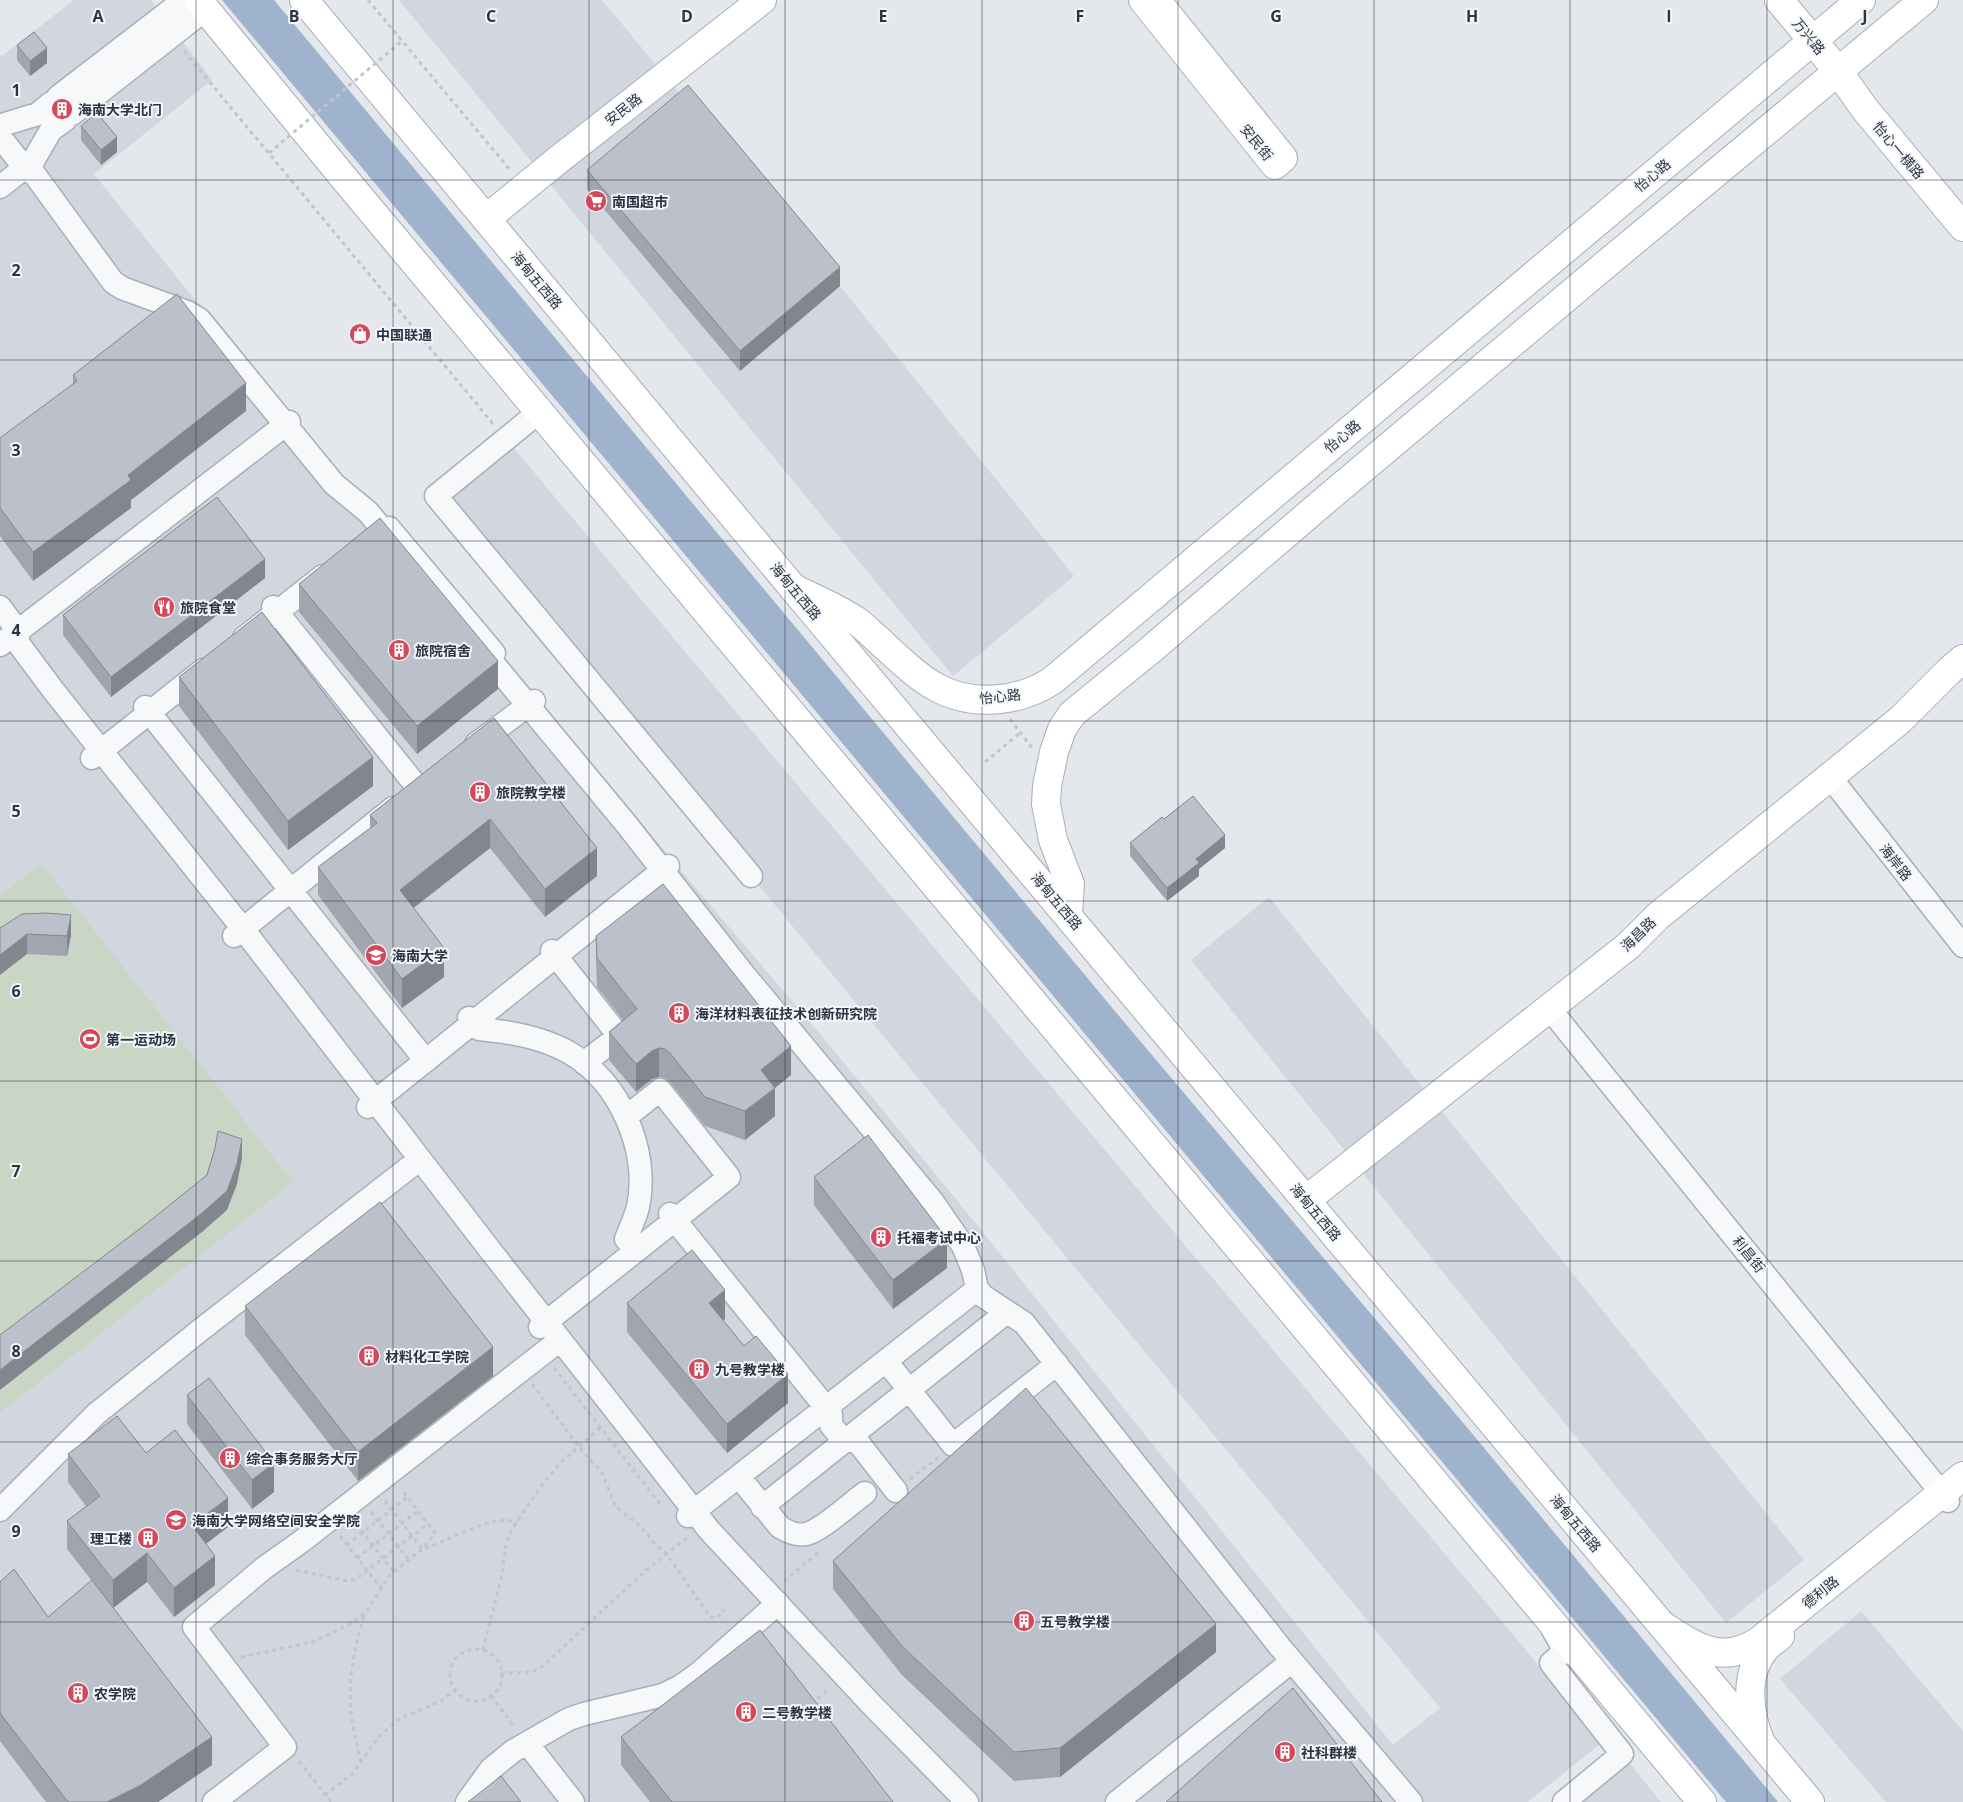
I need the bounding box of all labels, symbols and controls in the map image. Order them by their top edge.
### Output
text: A [92,5,104,27]
text: B [289,5,299,27]
text: C [486,5,496,27]
text: D [681,5,693,27]
text: E [879,5,888,27]
text: F [1076,5,1084,27]
text: G [1270,5,1282,27]
text: H [1466,5,1478,27]
text: I [1666,5,1672,27]
text: J [1860,5,1868,27]
street label: 万兴路 [1788,14,1830,58]
text: 1 [11,79,21,101]
street label: 安民路 [601,89,645,129]
building icon: 海南大学北门 [50,97,74,121]
place label: 海南大学北门 [78,100,162,119]
street label: 怡心一横路 [1869,117,1929,183]
street label: 安民街 [1236,120,1278,164]
street label: 怡心路 [1630,154,1674,196]
supermarket icon: 南国超市 [584,189,608,213]
place label: 南国超市 [612,192,668,211]
street label: 海甸五西路 [507,247,567,313]
text: 2 [11,259,21,281]
shop icon: 中国联通 [348,322,372,346]
place label: 中国联通 [376,325,432,344]
street label: 怡心路 [1320,415,1364,457]
text: 3 [11,439,21,461]
street label: 海甸五西路 [766,558,826,624]
restaurant icon: 旅院食堂 [152,595,176,619]
place label: 旅院食堂 [180,598,236,617]
text: 4 [11,619,21,641]
building icon: 旅院宿舍 [387,638,411,662]
place label: 旅院宿舍 [415,641,471,660]
street label: 怡心路 [978,684,1022,708]
building icon: 旅院教学楼 [468,780,492,804]
place label: 旅院教学楼 [496,783,566,802]
text: 5 [11,800,21,822]
street label: 海岸路 [1876,840,1916,884]
street label: 海甸五西路 [1027,868,1087,934]
street label: 海昌路 [1616,913,1660,955]
school or university icon: 海南大学 [364,943,388,967]
place label: 海南大学 [392,946,448,965]
text: 6 [11,980,21,1002]
building icon: 海洋材料表征技术创新研究院 [667,1001,691,1025]
place label: 海洋材料表征技术创新研究院 [695,1004,877,1023]
sports icon: 第一运动场 [78,1027,102,1051]
place label: 第一运动场 [106,1030,176,1049]
text: 7 [11,1160,21,1182]
street label: 海甸五西路 [1286,1179,1346,1245]
building icon: 托福考试中心 [869,1225,893,1249]
place label: 托福考试中心 [897,1228,981,1247]
street label: 利昌街 [1728,1232,1770,1276]
text: 8 [11,1340,21,1362]
building icon: 材料化工学院 [357,1344,381,1368]
place label: 材料化工学院 [385,1347,469,1366]
building icon: 九号教学楼 [687,1357,711,1381]
place label: 九号教学楼 [715,1360,785,1379]
building icon: 综合事务服务大厅 [218,1446,242,1470]
place label: 综合事务服务大厅 [246,1449,358,1468]
street label: 海甸五西路 [1546,1490,1606,1556]
school or university icon: 海南大学网络空间安全学院 [164,1508,188,1532]
place label: 海南大学网络空间安全学院 [192,1511,360,1530]
text: 9 [11,1520,21,1542]
building icon: 理工楼 [136,1526,160,1550]
place label: 理工楼 [90,1529,132,1548]
street label: 德利路 [1798,1571,1842,1613]
building icon: 五号教学楼 [1012,1609,1036,1633]
place label: 五号教学楼 [1040,1612,1110,1631]
building icon: 农学院 [66,1681,90,1705]
place label: 农学院 [94,1684,136,1703]
building icon: 二号教学楼 [734,1700,758,1724]
place label: 二号教学楼 [762,1703,832,1722]
building icon: 社科群楼 [1273,1740,1297,1764]
place label: 社科群楼 [1301,1743,1357,1762]

